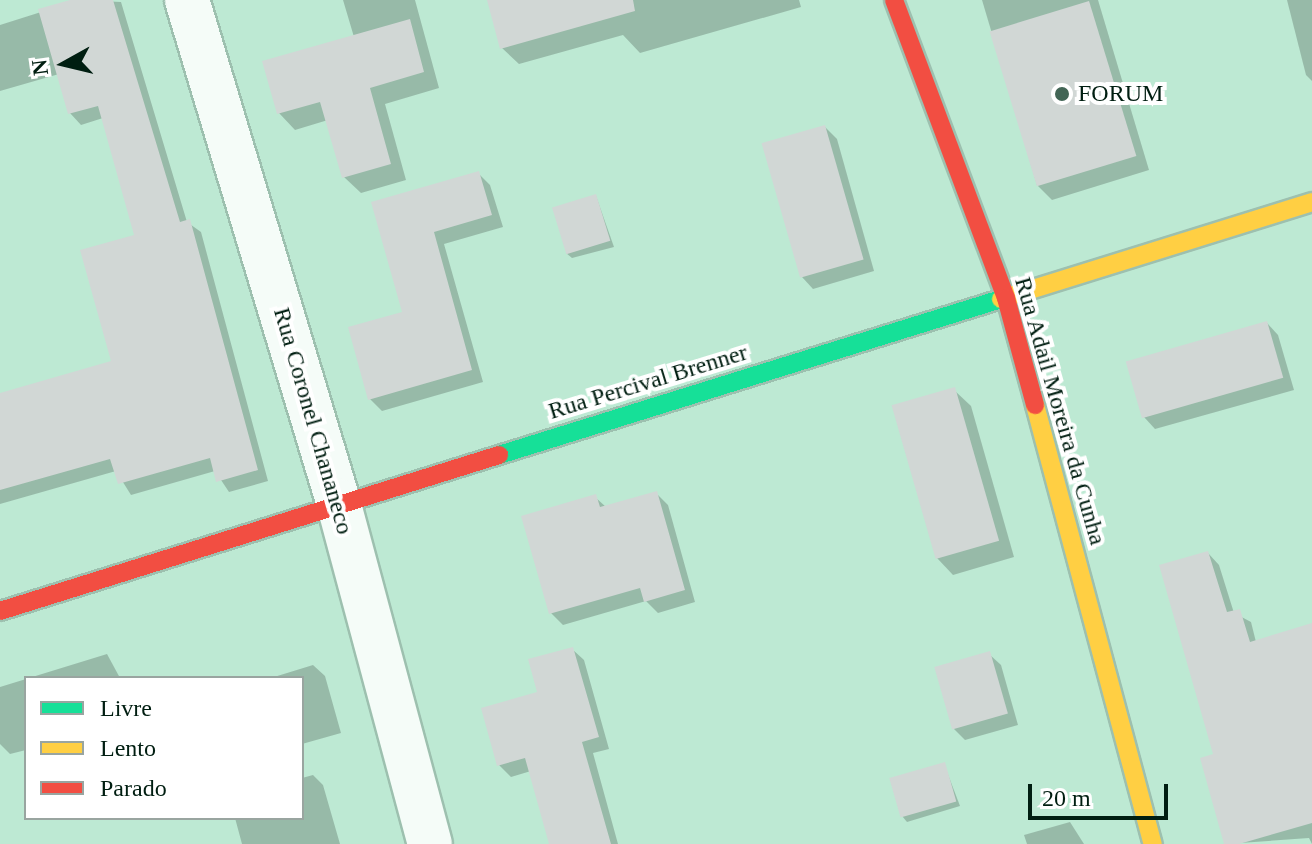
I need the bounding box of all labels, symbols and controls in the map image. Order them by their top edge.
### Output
north arrow [24,24,104,104]
text: N [26,58,53,77]
place label: FORUM [1078,80,1163,108]
marker: FORUM [1053,85,1071,103]
street label: Rua Adail Moreira da Cunha [1008,273,1112,549]
street label: Rua Coronel Chananeco [267,304,359,538]
street label: Rua Percival Brenner [545,338,751,426]
legend [24,676,304,820]
text: Livre [100,695,152,721]
text: Lento [100,735,156,761]
scale bar [1032,768,1172,818]
text: Parado [100,775,167,801]
text: 20 m [1042,785,1091,811]

